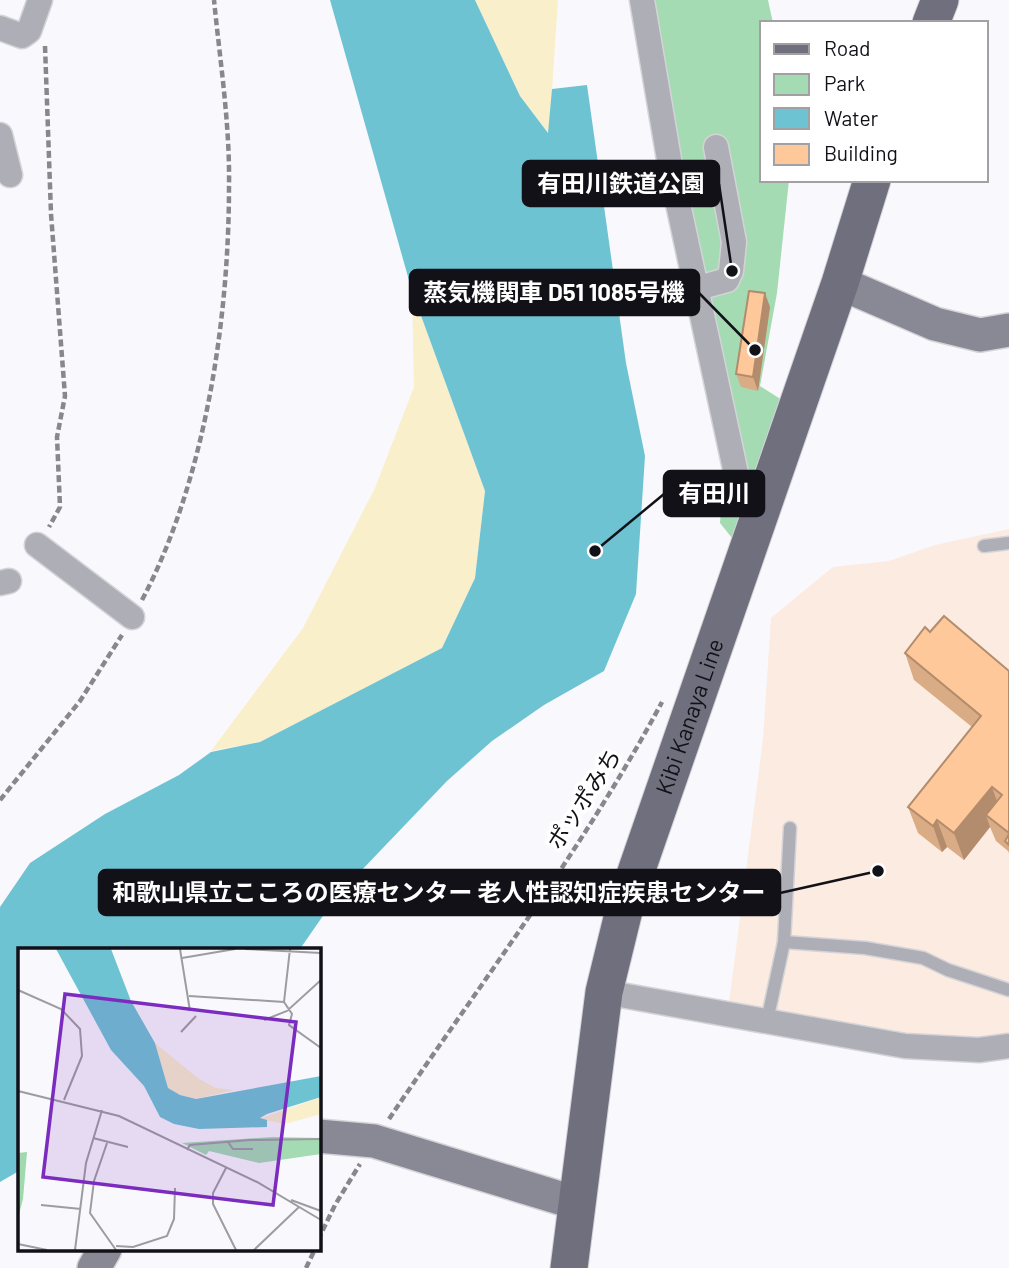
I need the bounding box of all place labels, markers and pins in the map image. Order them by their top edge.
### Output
callout: 有田川鉄道公園 [523,161,719,206]
callout: 蒸気機関車 D51 1085号機 [410,270,699,315]
callout: 有田川 [664,471,764,516]
callout: 和歌山県立こころの医療センター 老人性認知症疾患センター [99,870,780,915]

